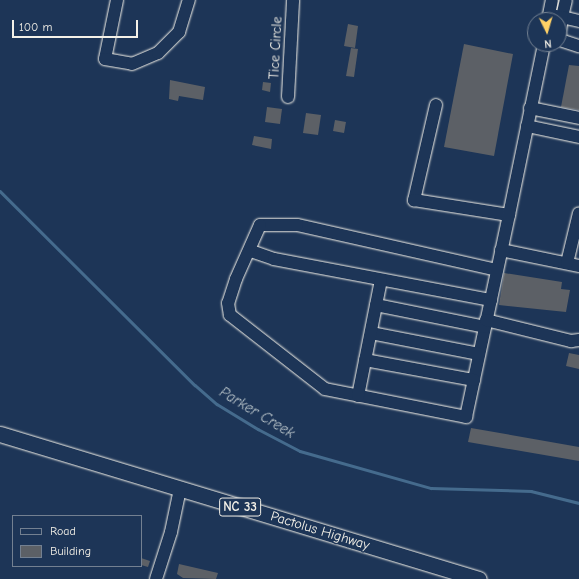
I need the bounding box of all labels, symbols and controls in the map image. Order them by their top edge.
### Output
scale bar [14,12,140,38]
north arrow [527,12,567,52]
street label: Tice Circle [266,16,286,80]
text: 100 m [19,20,52,34]
text: N [544,37,552,50]
water label: Parker Creek [216,383,298,443]
road number: NC 33 [219,496,261,518]
street label: Pactolus Highway [268,508,372,554]
legend [12,515,142,567]
text: Road [50,524,76,538]
text: Building [50,544,91,558]

